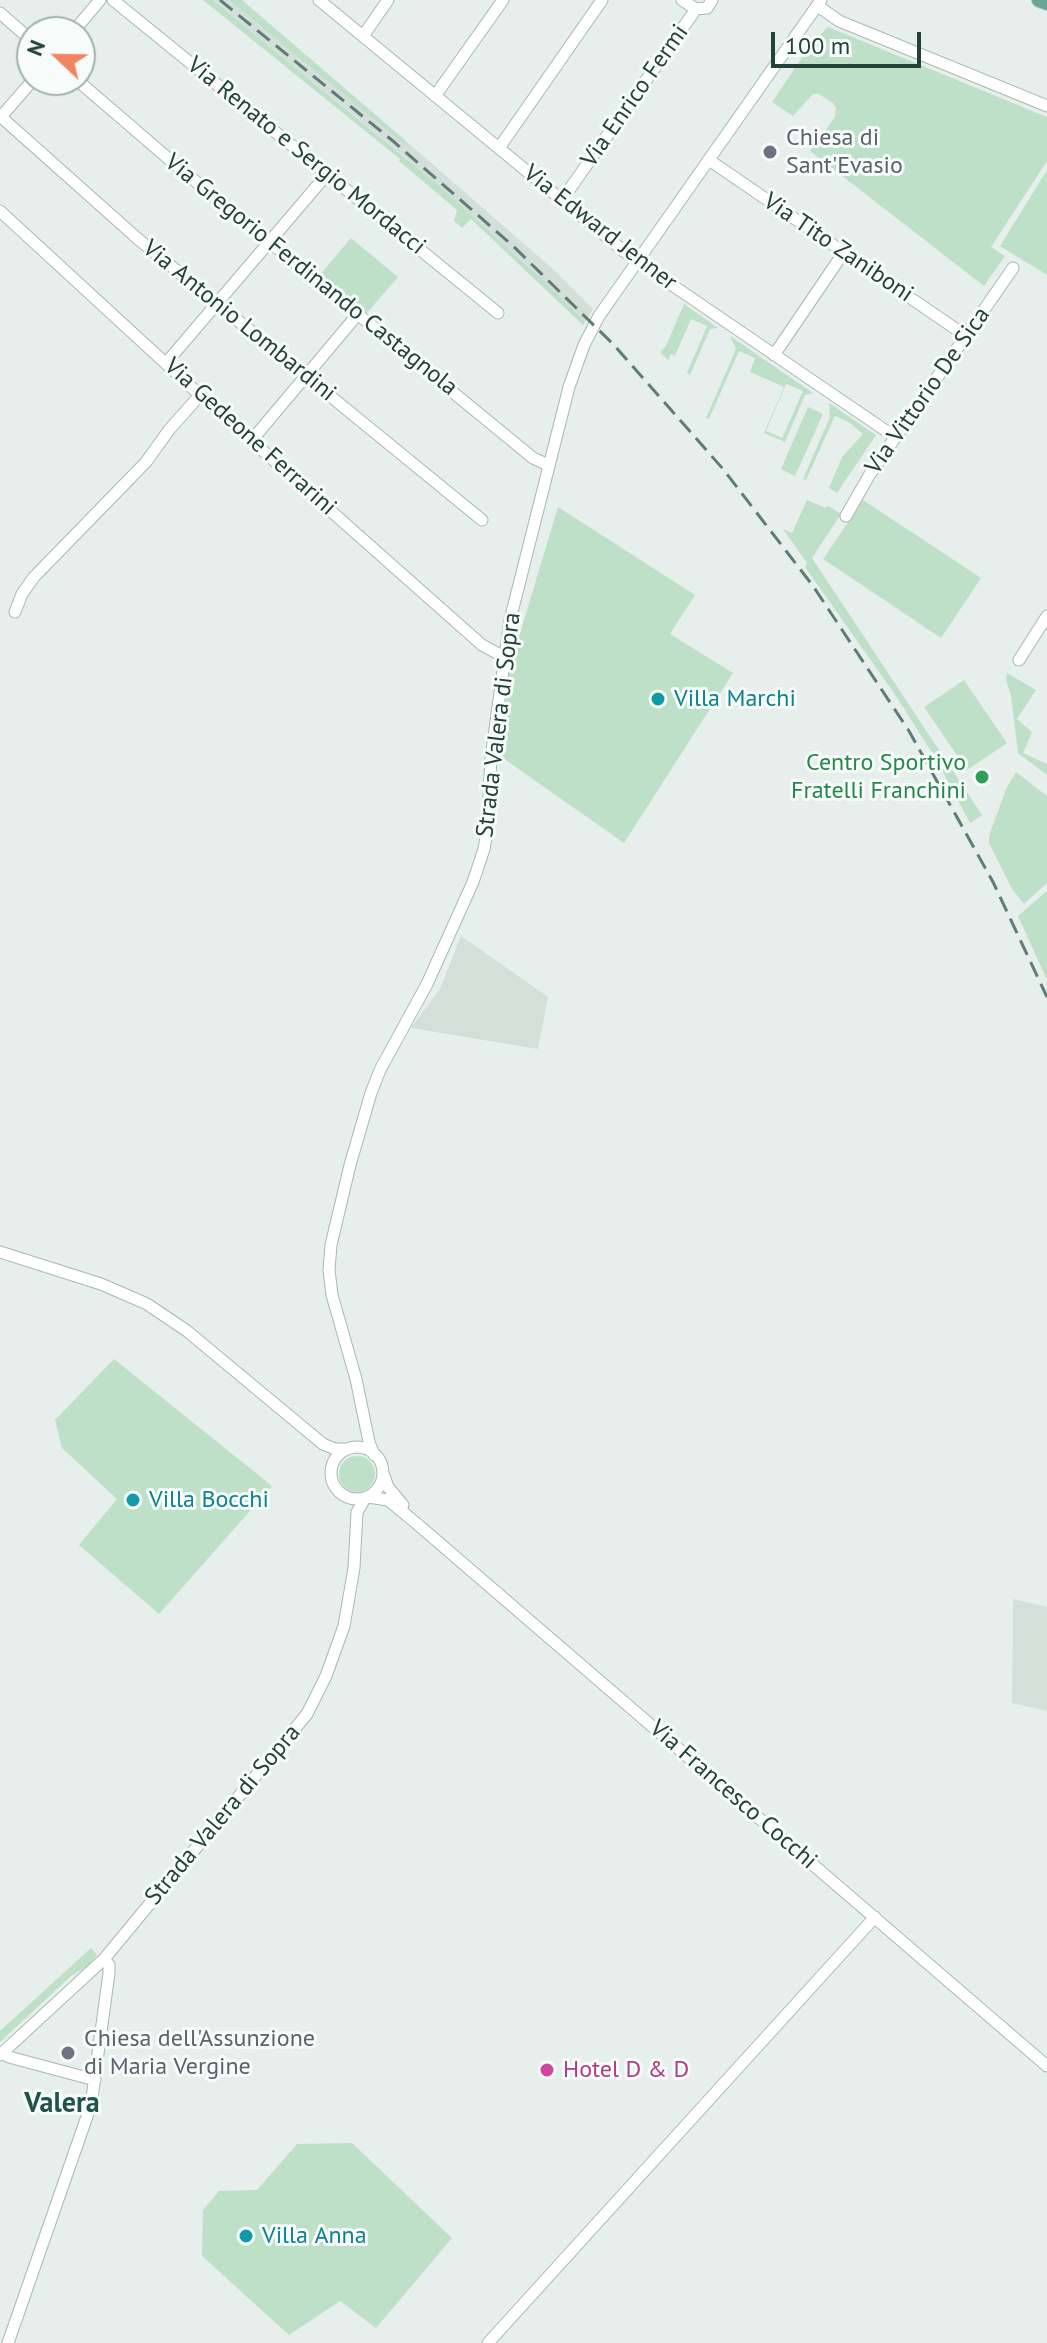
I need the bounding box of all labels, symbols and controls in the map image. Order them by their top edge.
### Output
north arrow [16,16,96,96]
scale bar [775,16,925,66]
street label: Via Enrico Fermi [575,19,695,173]
text: 100 m [785,30,850,61]
text: N [20,36,51,60]
street label: Via Renato e Sergio Mordacci [181,51,431,261]
place label: Chiesa di Sant'Evasio [786,124,903,180]
marker: Chiesa di Sant'Evasio [761,143,779,161]
street label: Via Gregorio Ferdinando Castagnola [159,148,463,402]
street label: Via Edward Jenner [517,159,683,297]
street label: Via Tito Zaniboni [758,187,918,309]
street label: Via Antonio Lombardini [137,234,341,408]
street label: Via Vittorio De Sica [860,302,996,480]
street label: Via Gedeone Ferrarini [158,352,342,522]
street label: Strada Valera di Sopra [471,611,527,839]
place label: Villa Marchi [674,685,796,713]
marker: Villa Marchi [649,690,667,708]
place label: Centro Sportivo Fratelli Franchini [791,749,966,805]
marker: Centro Sportivo Fratelli Franchini [973,768,991,786]
place label: Villa Bocchi [149,1486,269,1514]
marker: Villa Bocchi [124,1491,142,1509]
street label: Via Francesco Cocchi [643,1714,823,1876]
street label: Strada Valera di Sopra [139,1719,307,1911]
place label: Chiesa dell'Assunzione di Maria Vergine [84,2025,315,2081]
marker: Chiesa dell'Assunzione di Maria Vergine [59,2044,77,2062]
place label: Hotel D & D [563,2056,689,2084]
marker: Hotel D & D [538,2061,556,2079]
district label: Valera [24,2087,100,2121]
place label: Villa Anna [262,2222,367,2250]
marker: Villa Anna [237,2227,255,2245]

